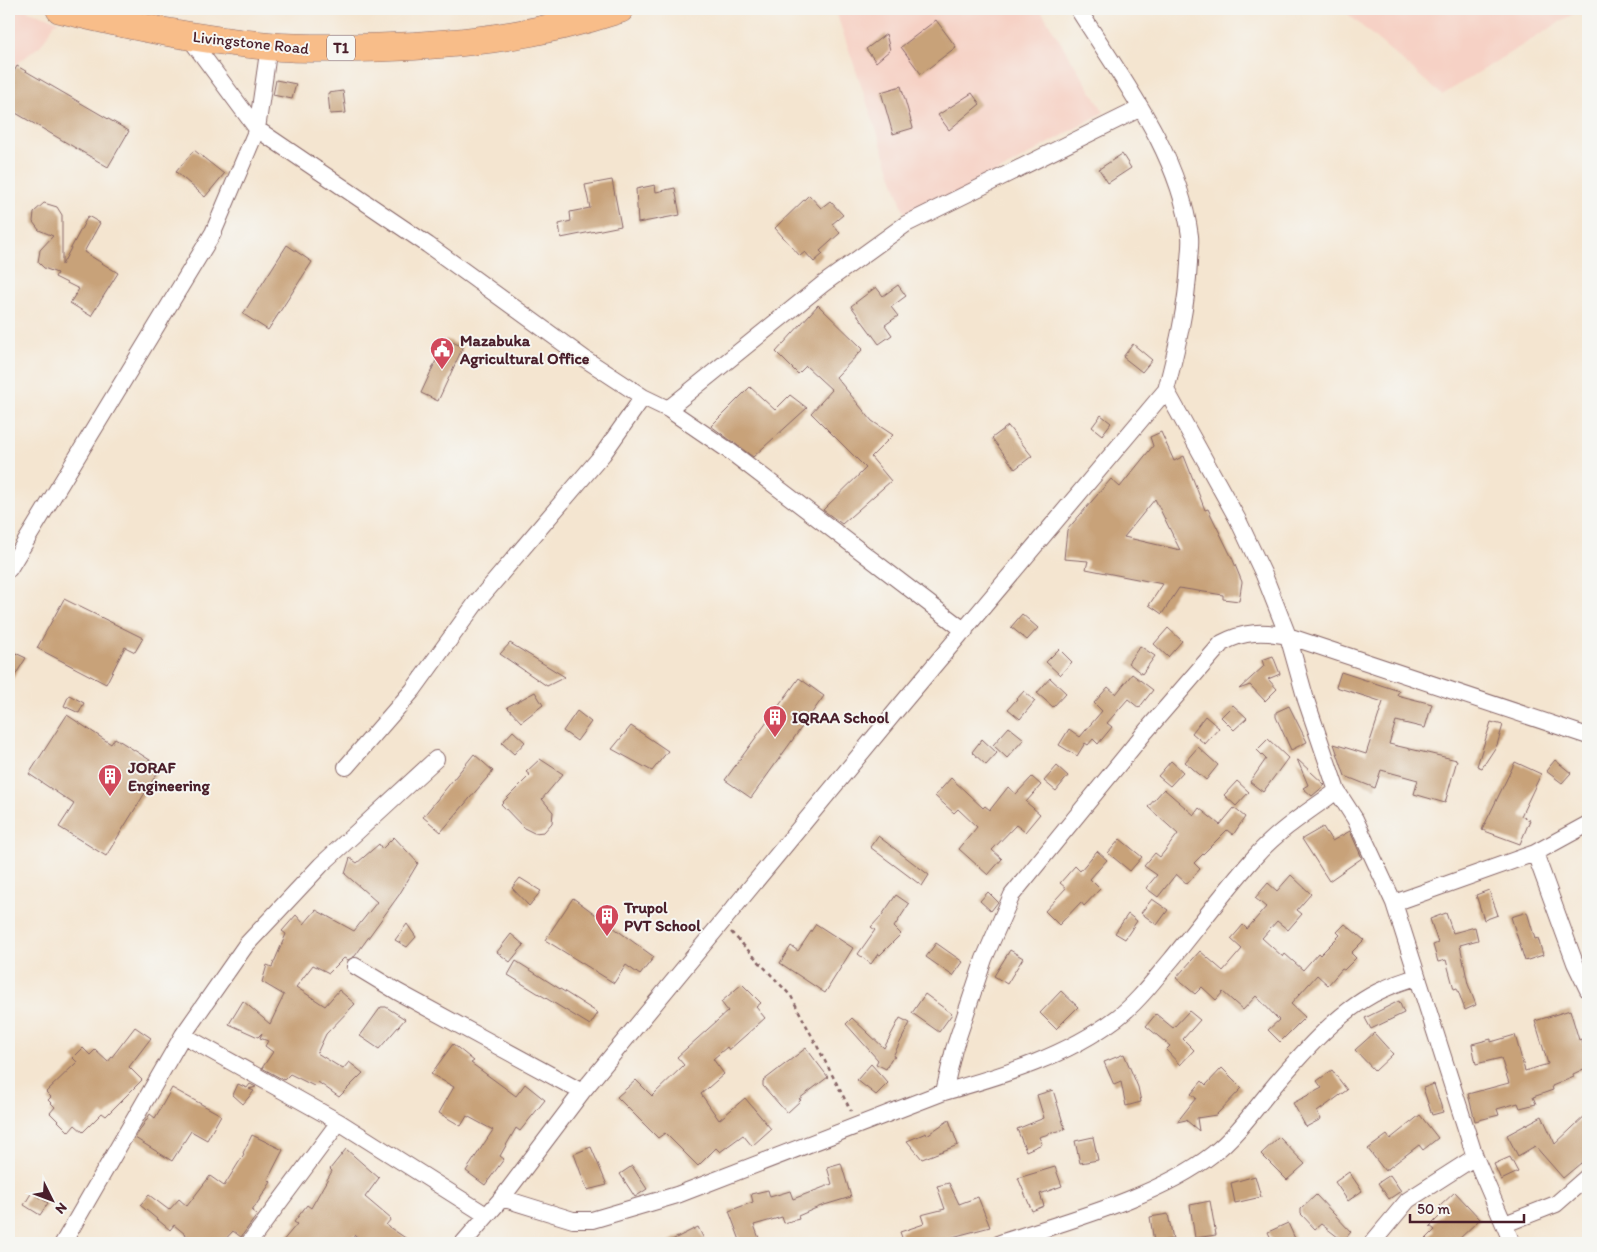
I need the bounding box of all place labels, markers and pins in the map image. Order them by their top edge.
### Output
place label: Mazabuka Agricultural Office [459,331,590,369]
public building icon: Mazabuka Agricultural Office [429,336,455,370]
building icon: IQRAA School [762,704,788,738]
place label: IQRAA School [792,708,890,727]
place label: JORAF Engineering [127,758,210,796]
building icon: JORAF Engineering [97,763,123,797]
place label: Trupol PVT School [623,898,701,935]
building icon: Trupol PVT School [594,903,620,937]

